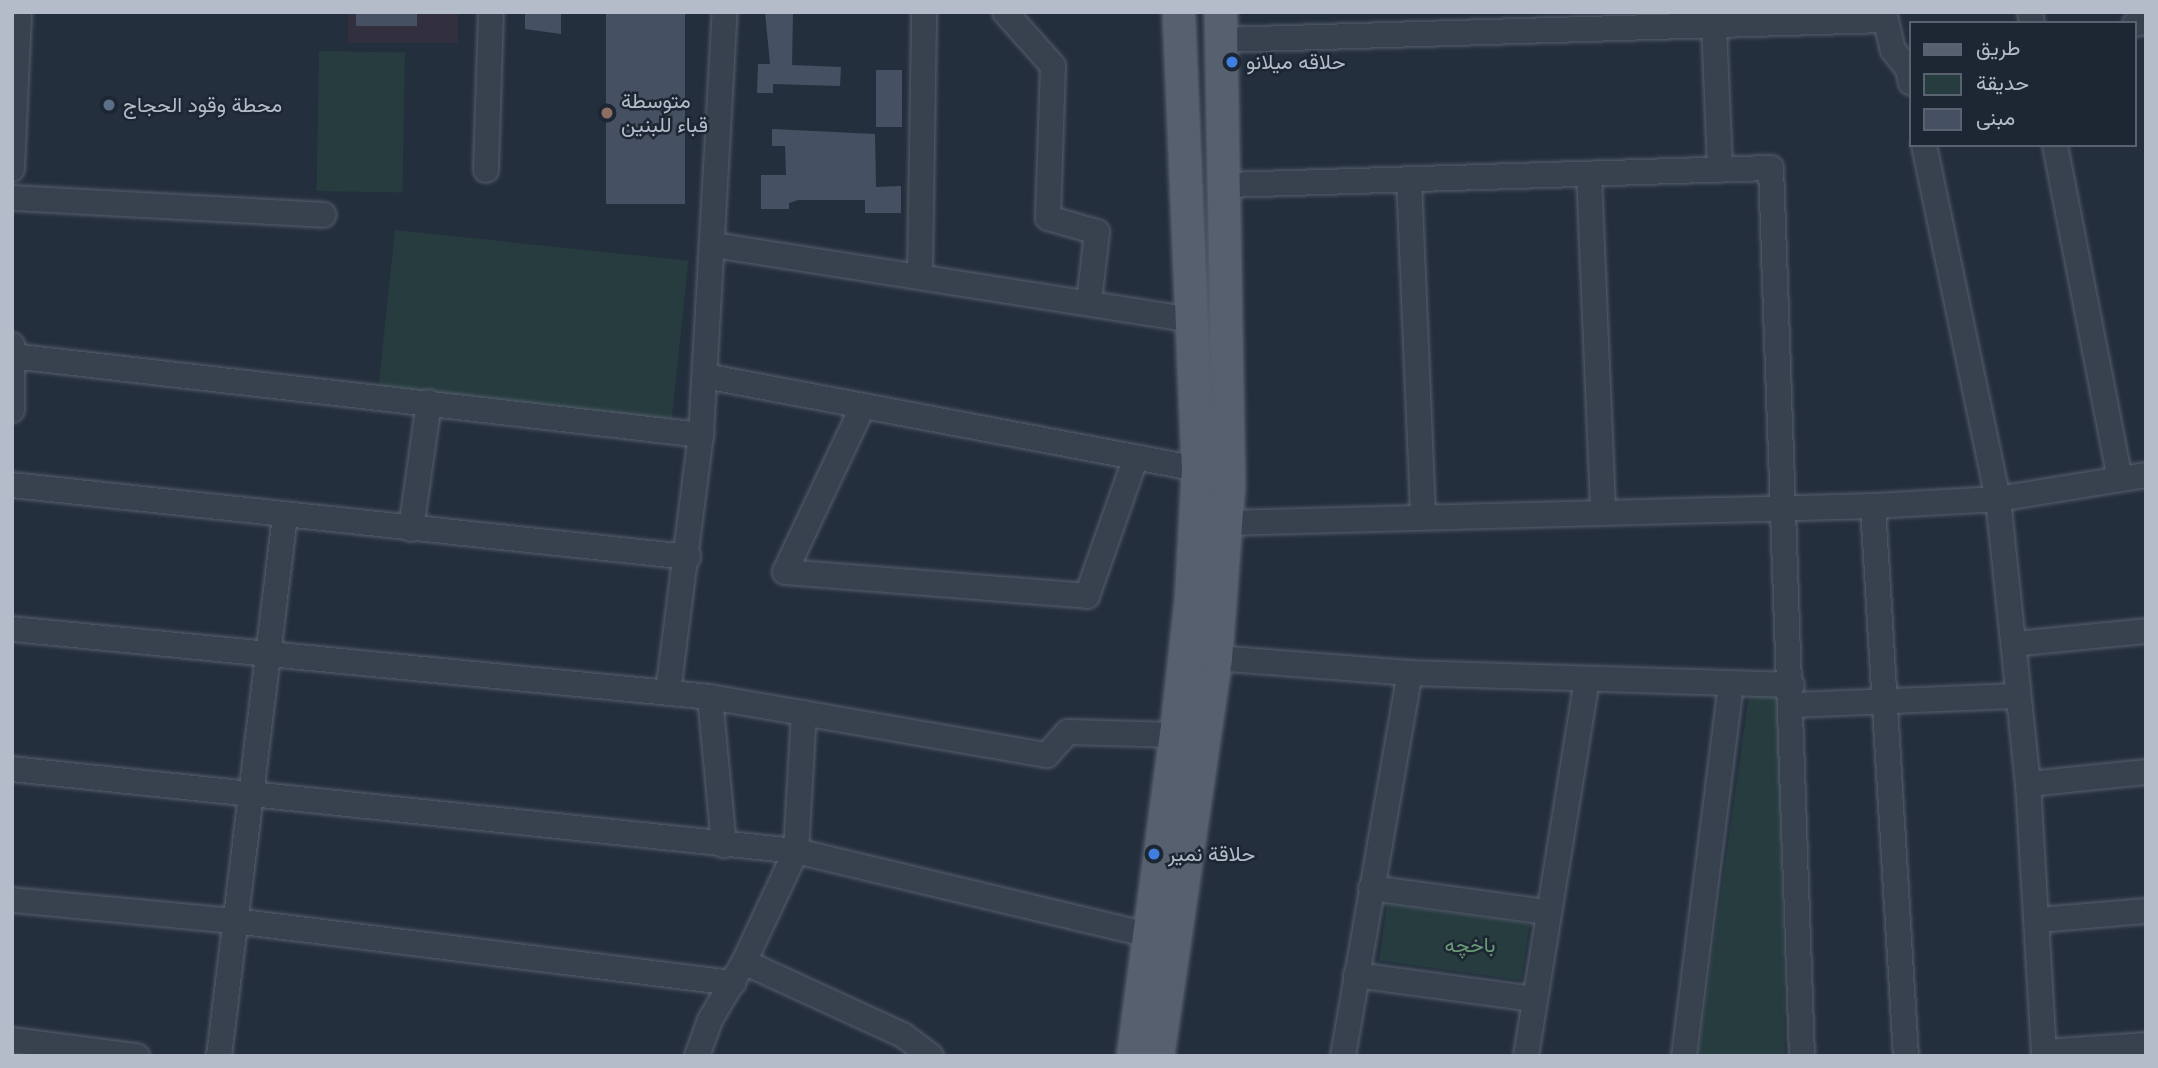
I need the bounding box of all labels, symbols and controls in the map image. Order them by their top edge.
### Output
legend [1910,21,2137,147]
text: طريق [1976,35,2021,61]
place label: حلاقه ميلانو [1246,49,1346,75]
marker: حلاقه ميلانو [1224,54,1240,70]
text: حديقة [1976,70,2029,96]
place label: متوسطة قباء للبنين [621,88,708,138]
place label: محطة وقود الحجاج [123,92,282,118]
marker: محطة وقود الحجاج [101,97,117,113]
marker: متوسطة قباء للبنين [599,105,615,121]
text: مبنى [1976,105,2015,131]
place label: حلاقة نمير [1168,841,1255,867]
marker: حلاقة نمير [1146,846,1162,862]
park label: باخچە [1445,932,1495,958]

